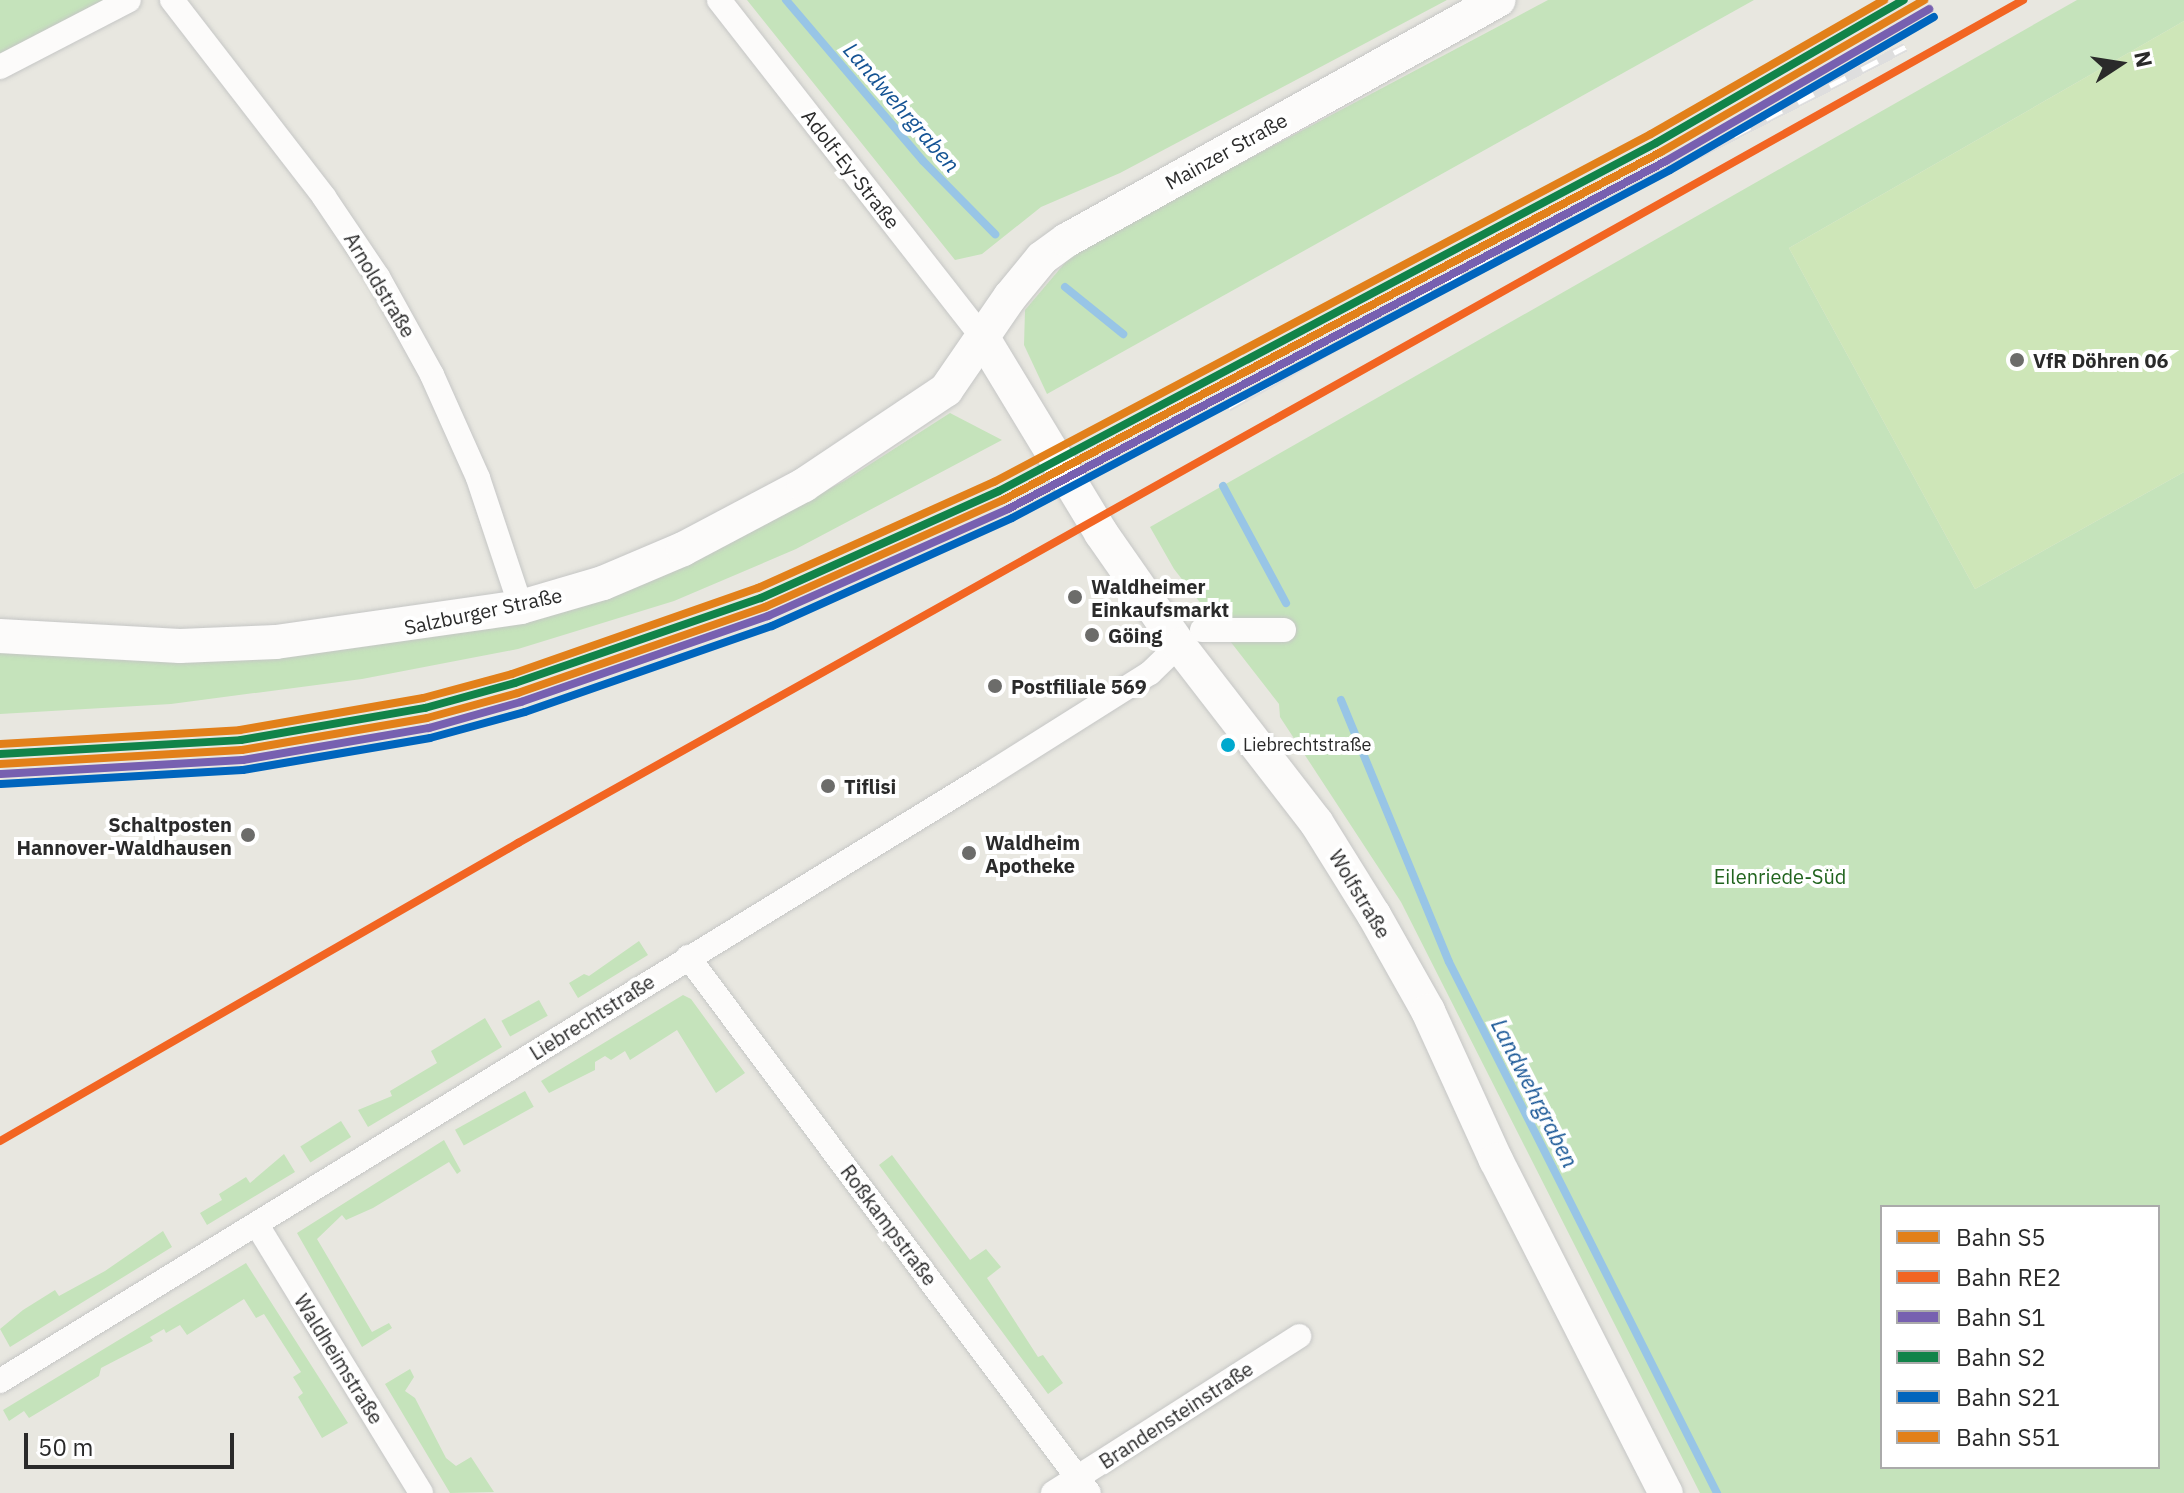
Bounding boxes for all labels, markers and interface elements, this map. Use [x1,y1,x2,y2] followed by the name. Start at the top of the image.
[2080,24,2160,104] north arrow
[838,37,966,177] water label: Landwehrgraben
[2128,48,2160,70] text: N
[797,105,905,233] street label: Adolf-Ey-Straße
[1161,108,1291,194] street label: Mainzer Straße
[339,228,421,342] street label: Arnoldstraße
[2033,348,2168,372] place label: VfR Döhren 06
[2008,351,2026,369] marker: VfR Döhren 06
[1091,574,1229,621] place label: Waldheimer Einkaufsmarkt
[402,583,564,639] street label: Salzburger Straße
[1066,588,1084,606] marker: Waldheimer Einkaufsmarkt
[1108,623,1162,647] place label: Göing
[1083,626,1101,644] marker: Göing
[1011,674,1147,698] place label: Postfiliale 569
[986,677,1004,695] marker: Postfiliale 569
[1243,734,1371,756] place label: Liebrechtstraße
[1220,737,1236,753] marker: Liebrechtstraße
[844,774,896,798] place label: Tiflisi
[819,777,837,795] marker: Tiflisi
[16,812,232,859] place label: Schaltposten Hannover-Waldhausen
[239,826,257,844] marker: Schaltposten Hannover-Waldhausen
[985,830,1080,877] place label: Waldheim Apotheke
[960,844,978,862] marker: Waldheim Apotheke
[1324,845,1396,943] street label: Wolfstraße
[1714,864,1846,888] park label: Eilenriede-Süd
[525,969,659,1065] street label: Liebrechtstraße
[1486,1014,1584,1172] water label: Landwehrgraben
[836,1160,942,1290] street label: Roßkampstraße
[1880,1205,2160,1469] legend
[1956,1221,2046,1253] text: Bahn S5
[1956,1261,2061,1293] text: Bahn RE2
[289,1290,389,1428] street label: Waldheimstraße
[1956,1301,2046,1333] text: Bahn S1
[1956,1341,2046,1373] text: Bahn S2
[1095,1356,1257,1474] street label: Brandensteinstraße
[1956,1381,2060,1413] text: Bahn S21
[28,1417,238,1467] scale bar
[1956,1421,2060,1453] text: Bahn S51
[38,1431,93,1463] text: 50 m

